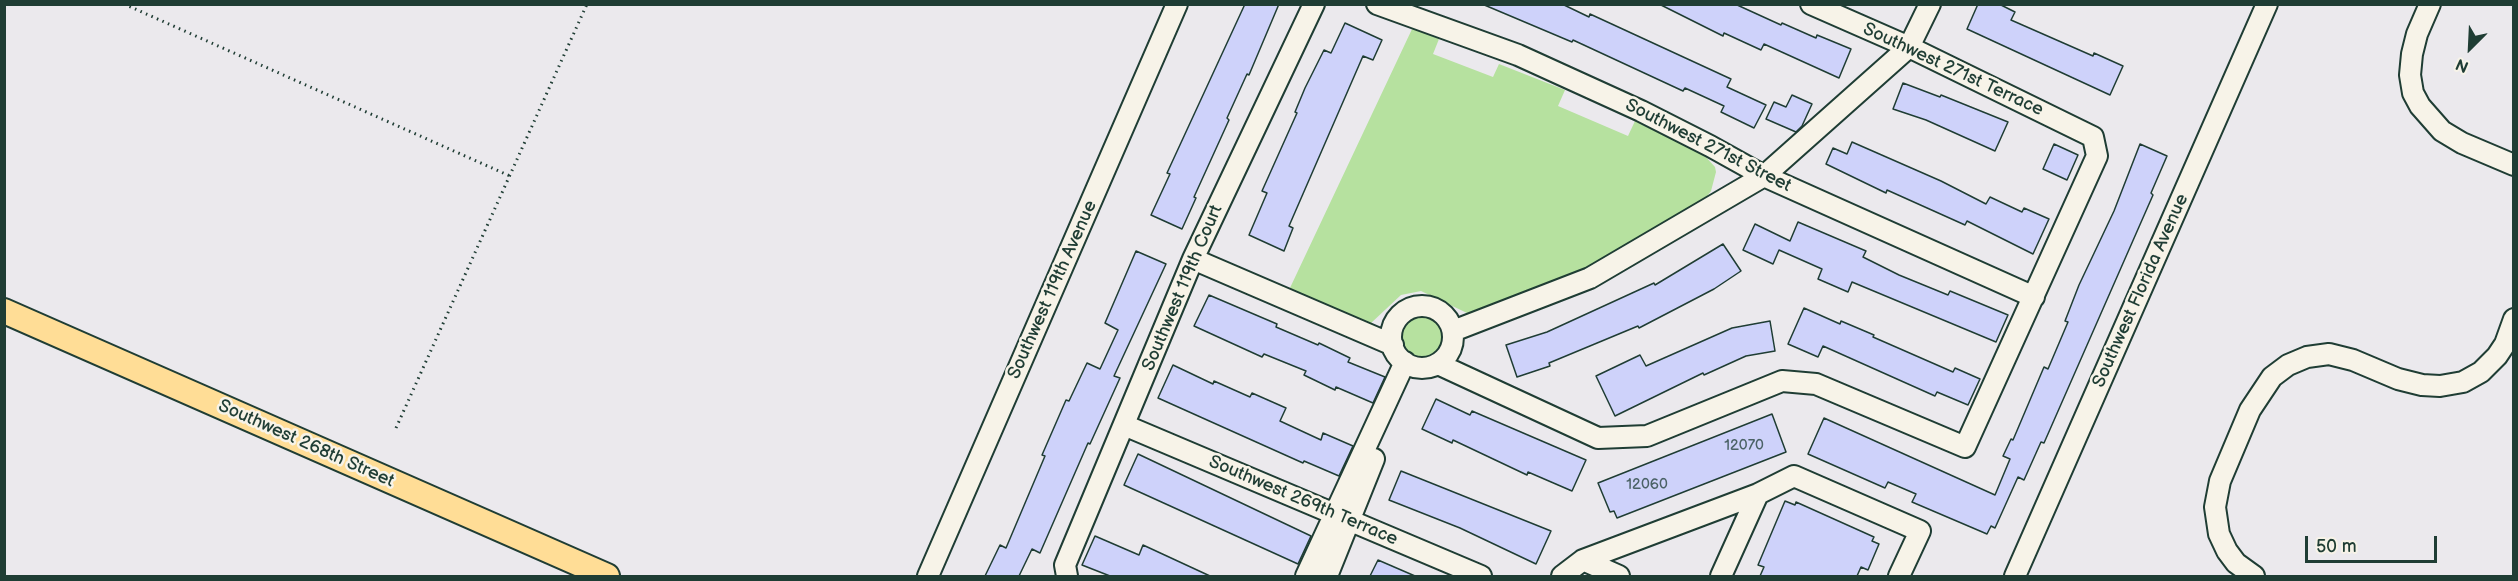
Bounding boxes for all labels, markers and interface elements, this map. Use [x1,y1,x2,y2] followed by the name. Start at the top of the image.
[2440,18,2500,78] north arrow
[1859,19,2047,121] street label: Southwest 271st Terrace
[2453,54,2472,76] text: N
[1621,95,1795,197] street label: Southwest 271st Street
[2089,191,2193,391] street label: Southwest Florida Avenue
[1004,197,1102,383] street label: Southwest 119th Avenue
[1138,202,1228,374] street label: Southwest 119th Court
[215,395,397,493] street label: Southwest 268th Street
[1724,437,1764,455] house number: 12070
[1205,451,1401,551] street label: Southwest 269th Terrace
[1626,476,1668,494] house number: 12060
[2308,524,2440,562] scale bar
[2316,536,2357,557] text: 50 m

